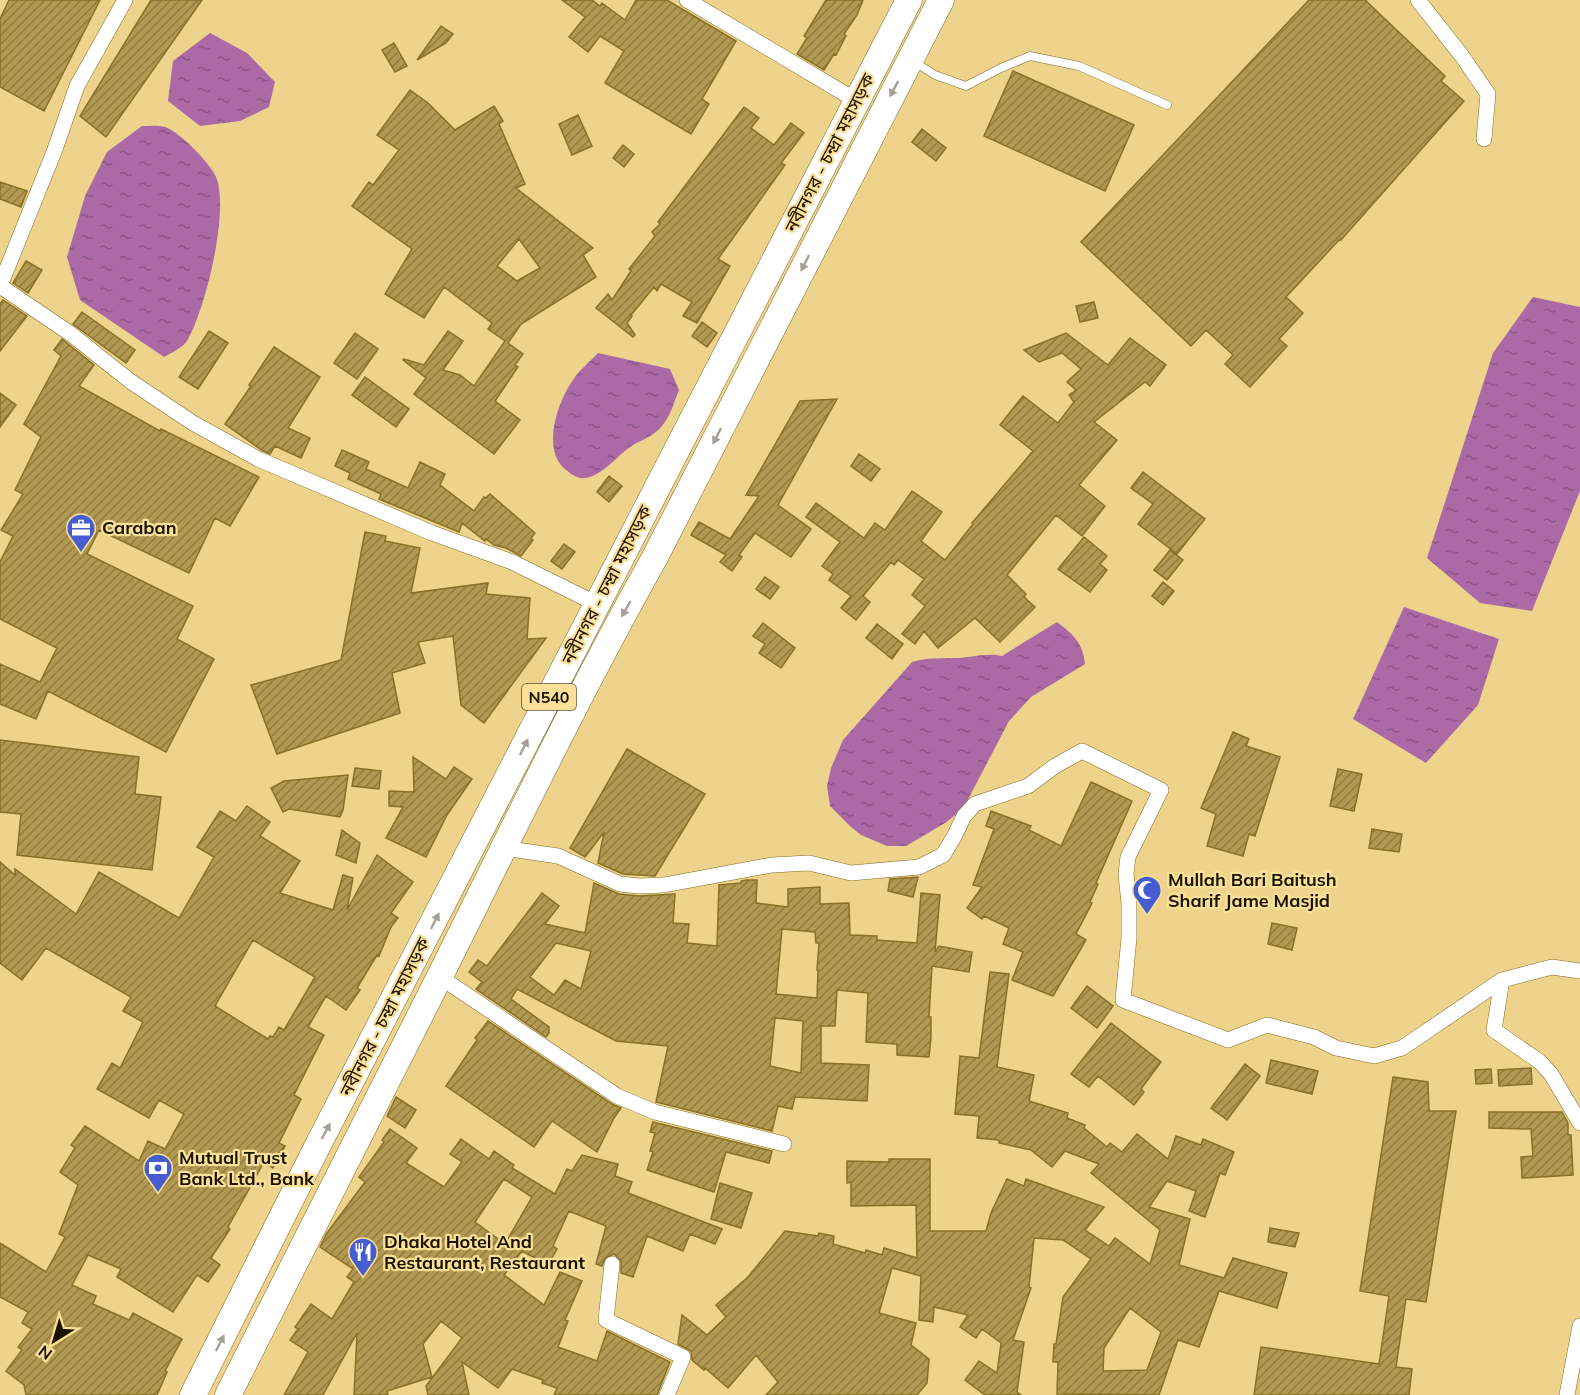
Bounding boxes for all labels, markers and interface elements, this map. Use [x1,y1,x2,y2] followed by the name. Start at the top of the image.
[779,69,880,237] street label: নবীনগর - চন্দ্রা মহাসড়ক
[889,81,899,98] one-way arrow
[800,254,810,271] one-way arrow
[712,428,721,445] one-way arrow
[556,501,657,669] street label: নবীনগর - চন্দ্রা মহাসড়ক
[65,512,97,554] office icon: Caraban
[102,516,176,539] place label: Caraban
[621,601,631,618] one-way arrow
[522,684,576,710] road number: N540
[518,738,528,756] one-way arrow
[1168,868,1337,912] place label: Mullah Bari Baitush Sharif Jame Masjid
[1131,874,1163,916] mosque icon: Mullah Bari Baitush Sharif Jame Masjid
[430,912,440,929] one-way arrow
[334,933,435,1101] street label: নবীনগর - চন্দ্রা মহাসড়ক
[321,1122,331,1139] one-way arrow
[179,1146,315,1190] place label: Mutual Trust Bank Ltd., Bank
[142,1152,174,1194] bank icon: Mutual Trust Bank Ltd., Bank
[384,1230,585,1274] place label: Dhaka Hotel And Restaurant, Restaurant
[347,1236,379,1278] restaurant icon: Dhaka Hotel And Restaurant, Restaurant
[24,1311,84,1371] north arrow
[215,1334,224,1351] one-way arrow
[34,1341,56,1365] text: N

